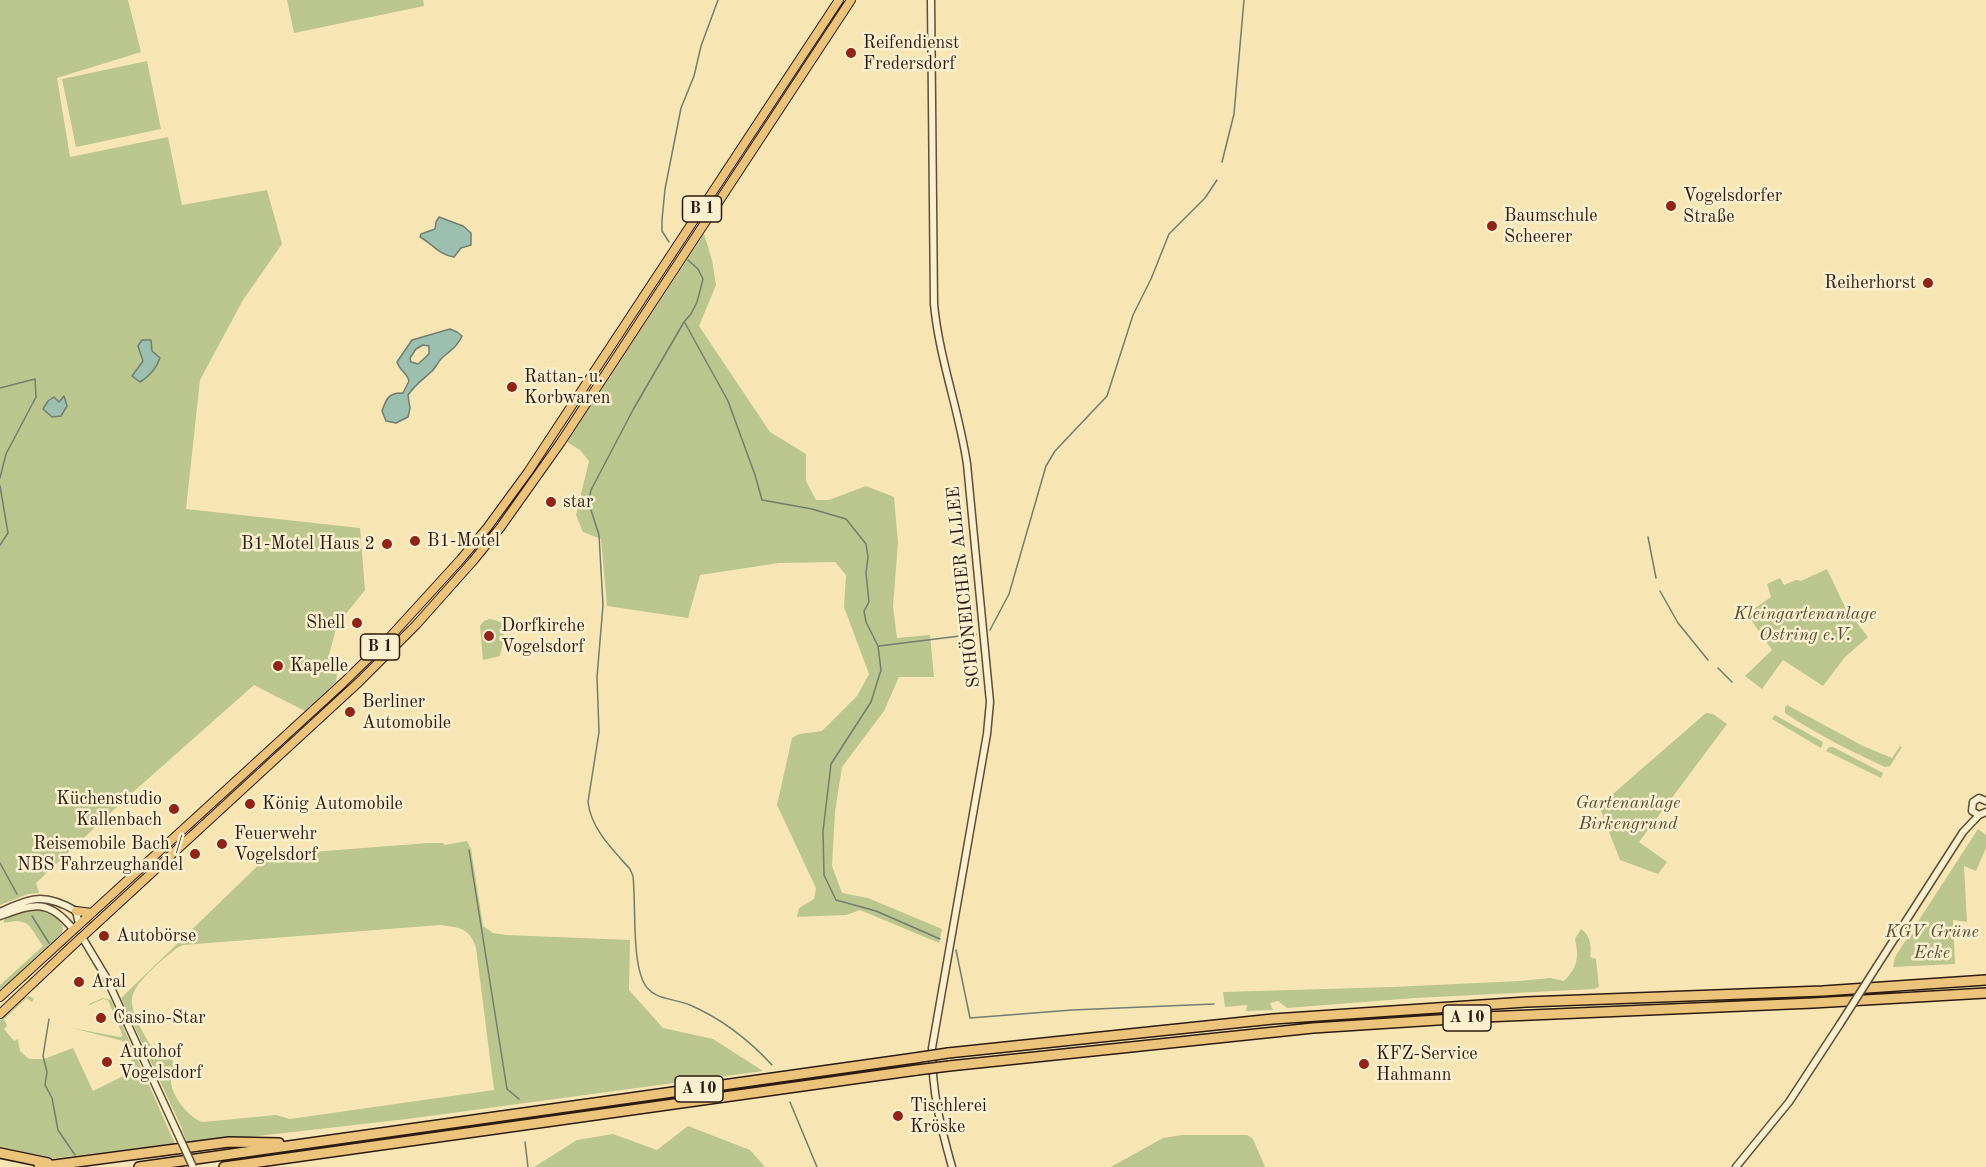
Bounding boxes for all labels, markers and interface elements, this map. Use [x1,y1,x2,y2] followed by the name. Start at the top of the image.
[863,32,959,74] place label: Reifendienst Fredersdorf
[844,46,858,60] marker: Reifendienst Fredersdorf
[1683,185,1782,228] place label: Vogelsdorfer Straße
[682,196,722,222] road number: B 1
[1664,199,1678,213] marker: Vogelsdorfer Straße
[1504,205,1597,248] place label: Baumschule Scheerer
[1485,219,1499,233] marker: Baumschule Scheerer
[1824,272,1916,294] place label: Reiherhorst
[1921,276,1935,290] marker: Reiherhorst
[524,366,611,409] place label: Rattan- u. Korbwaren
[505,380,519,394] marker: Rattan- u. Korbwaren
[943,485,985,689] street label: SCHÖNEICHER ALLEE
[563,491,593,513] place label: star
[544,495,558,509] marker: star
[427,530,500,552] place label: B1-Motel
[241,533,375,555] place label: B1-Motel Haus 2
[408,534,422,548] marker: B1-Motel
[380,537,394,551] marker: B1-Motel Haus 2
[1734,603,1876,646] park label: Kleingartenanlage Ostring e.V.
[306,612,345,634] place label: Shell
[501,615,585,658] place label: Dorfkirche Vogelsdorf
[350,616,364,630] marker: Shell
[482,629,496,643] marker: Dorfkirche Vogelsdorf
[360,634,400,660] road number: B 1
[290,655,348,677] place label: Kapelle
[271,659,285,673] marker: Kapelle
[362,691,451,734] place label: Berliner Automobile
[343,705,357,719] marker: Berliner Automobile
[56,788,162,830] place label: Küchenstudio Kallenbach
[1576,792,1680,834] park label: Gartenanlage Birkengrund
[262,793,403,815] place label: König Automobile
[243,797,257,811] marker: König Automobile
[167,802,181,816] marker: Küchenstudio Kallenbach
[234,823,317,866] place label: Feuerwehr Vogelsdorf
[17,833,183,876] place label: Reisemobile Bach / NBS Fahrzeughandel
[215,837,229,851] marker: Feuerwehr Vogelsdorf
[188,847,202,861] marker: Reisemobile Bach / NBS Fahrzeughandel
[1885,921,1979,964] park label: KGV Grüne Ecke
[116,925,196,947] place label: Autobörse
[97,929,111,943] marker: Autobörse
[91,971,126,993] place label: Aral
[72,975,86,989] marker: Aral
[1443,1005,1491,1031] road number: A 10
[113,1007,206,1029] place label: Casino-Star
[94,1011,108,1025] marker: Casino-Star
[119,1041,202,1084] place label: Autohof Vogelsdorf
[1376,1043,1478,1086] place label: KFZ-Service Hahmann
[100,1055,114,1069] marker: Autohof Vogelsdorf
[1357,1057,1371,1071] marker: KFZ-Service Hahmann
[675,1076,723,1102] road number: A 10
[910,1095,987,1138] place label: Tischlerei Kröske
[891,1109,905,1123] marker: Tischlerei Kröske

